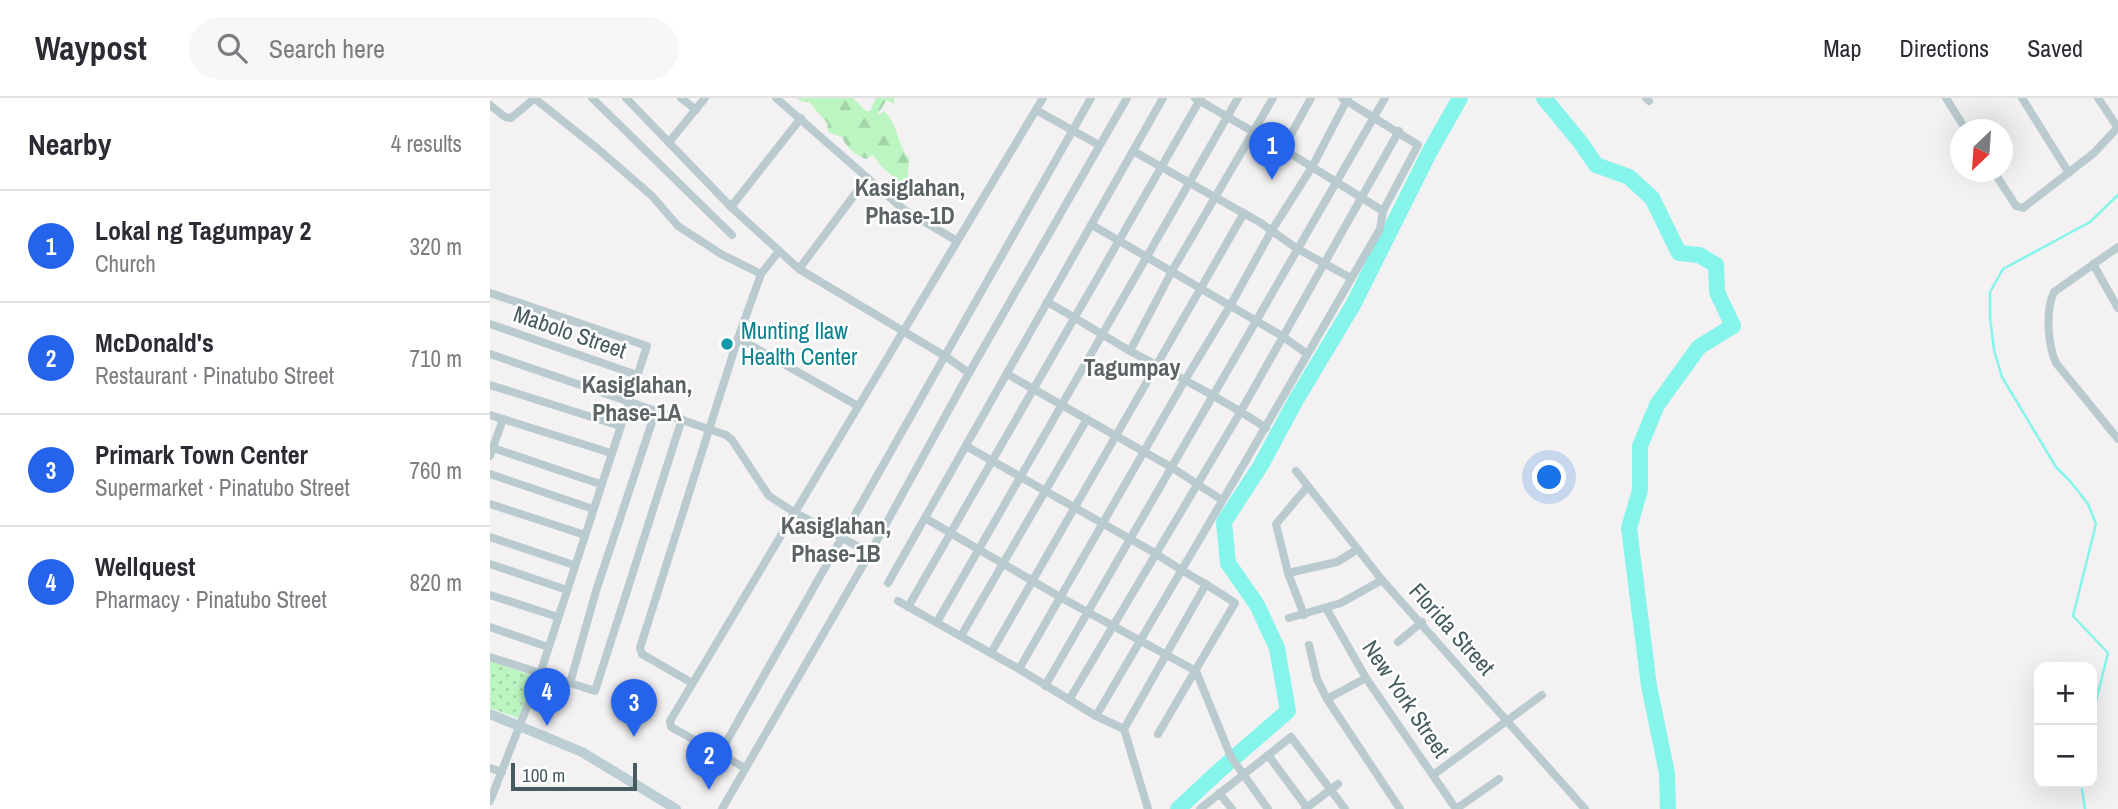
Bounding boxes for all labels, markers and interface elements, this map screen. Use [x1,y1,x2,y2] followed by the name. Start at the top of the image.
[189,17,679,80] search box
[35,26,147,70] text: Waypost
[213,29,251,67] icon: search
[269,31,385,66] text: Search here
[1823,32,1861,64] text: Map
[1899,32,1989,64] text: Directions
[2027,32,2083,64] text: Saved
[1950,119,2013,182] north arrow
[1249,122,1295,180] pin: 1
[28,124,111,164] text: Nearby
[391,128,462,159] text: 4 results
[855,171,965,231] district label: Kasiglahan, Phase-1D
[95,213,311,248] text: Lokal ng Tagumpay 2
[46,231,56,262] text: 1
[410,231,462,262] text: 320 m
[95,248,156,279] text: Church
[510,298,631,365] street label: Mabolo Street
[741,315,858,372] place label: Munting Ilaw Health Center
[95,325,214,360] text: McDonald's
[719,336,735,352] marker: Munting Ilaw Health Center
[46,343,56,374] text: 2
[410,343,462,374] text: 710 m
[1084,351,1181,383] district label: Tagumpay
[95,360,334,391] text: Restaurant · Pinatubo Street
[582,368,692,428] district label: Kasiglahan, Phase-1A
[95,437,308,472] text: Primark Town Center
[46,455,56,486] text: 3
[410,455,462,486] text: 760 m
[1532,460,1566,494] your location
[95,472,350,503] text: Supermarket · Pinatubo Street
[781,509,891,569] district label: Kasiglahan, Phase-1B
[95,549,195,584] text: Wellquest
[46,567,56,598] text: 4
[410,567,462,598] text: 820 m
[1403,576,1502,681] street label: Florida Street
[95,584,327,615] text: Pharmacy · Pinatubo Street
[1356,634,1457,764] street label: New York Street
[2034,662,2097,788] map controls
[2034,662,2097,725] button: +
[524,668,570,726] pin: 4
[611,679,657,737] pin: 3
[2034,725,2097,788] button: −
[686,732,732,790] pin: 2
[511,760,637,792] scale bar
[522,762,565,788] text: 100 m

